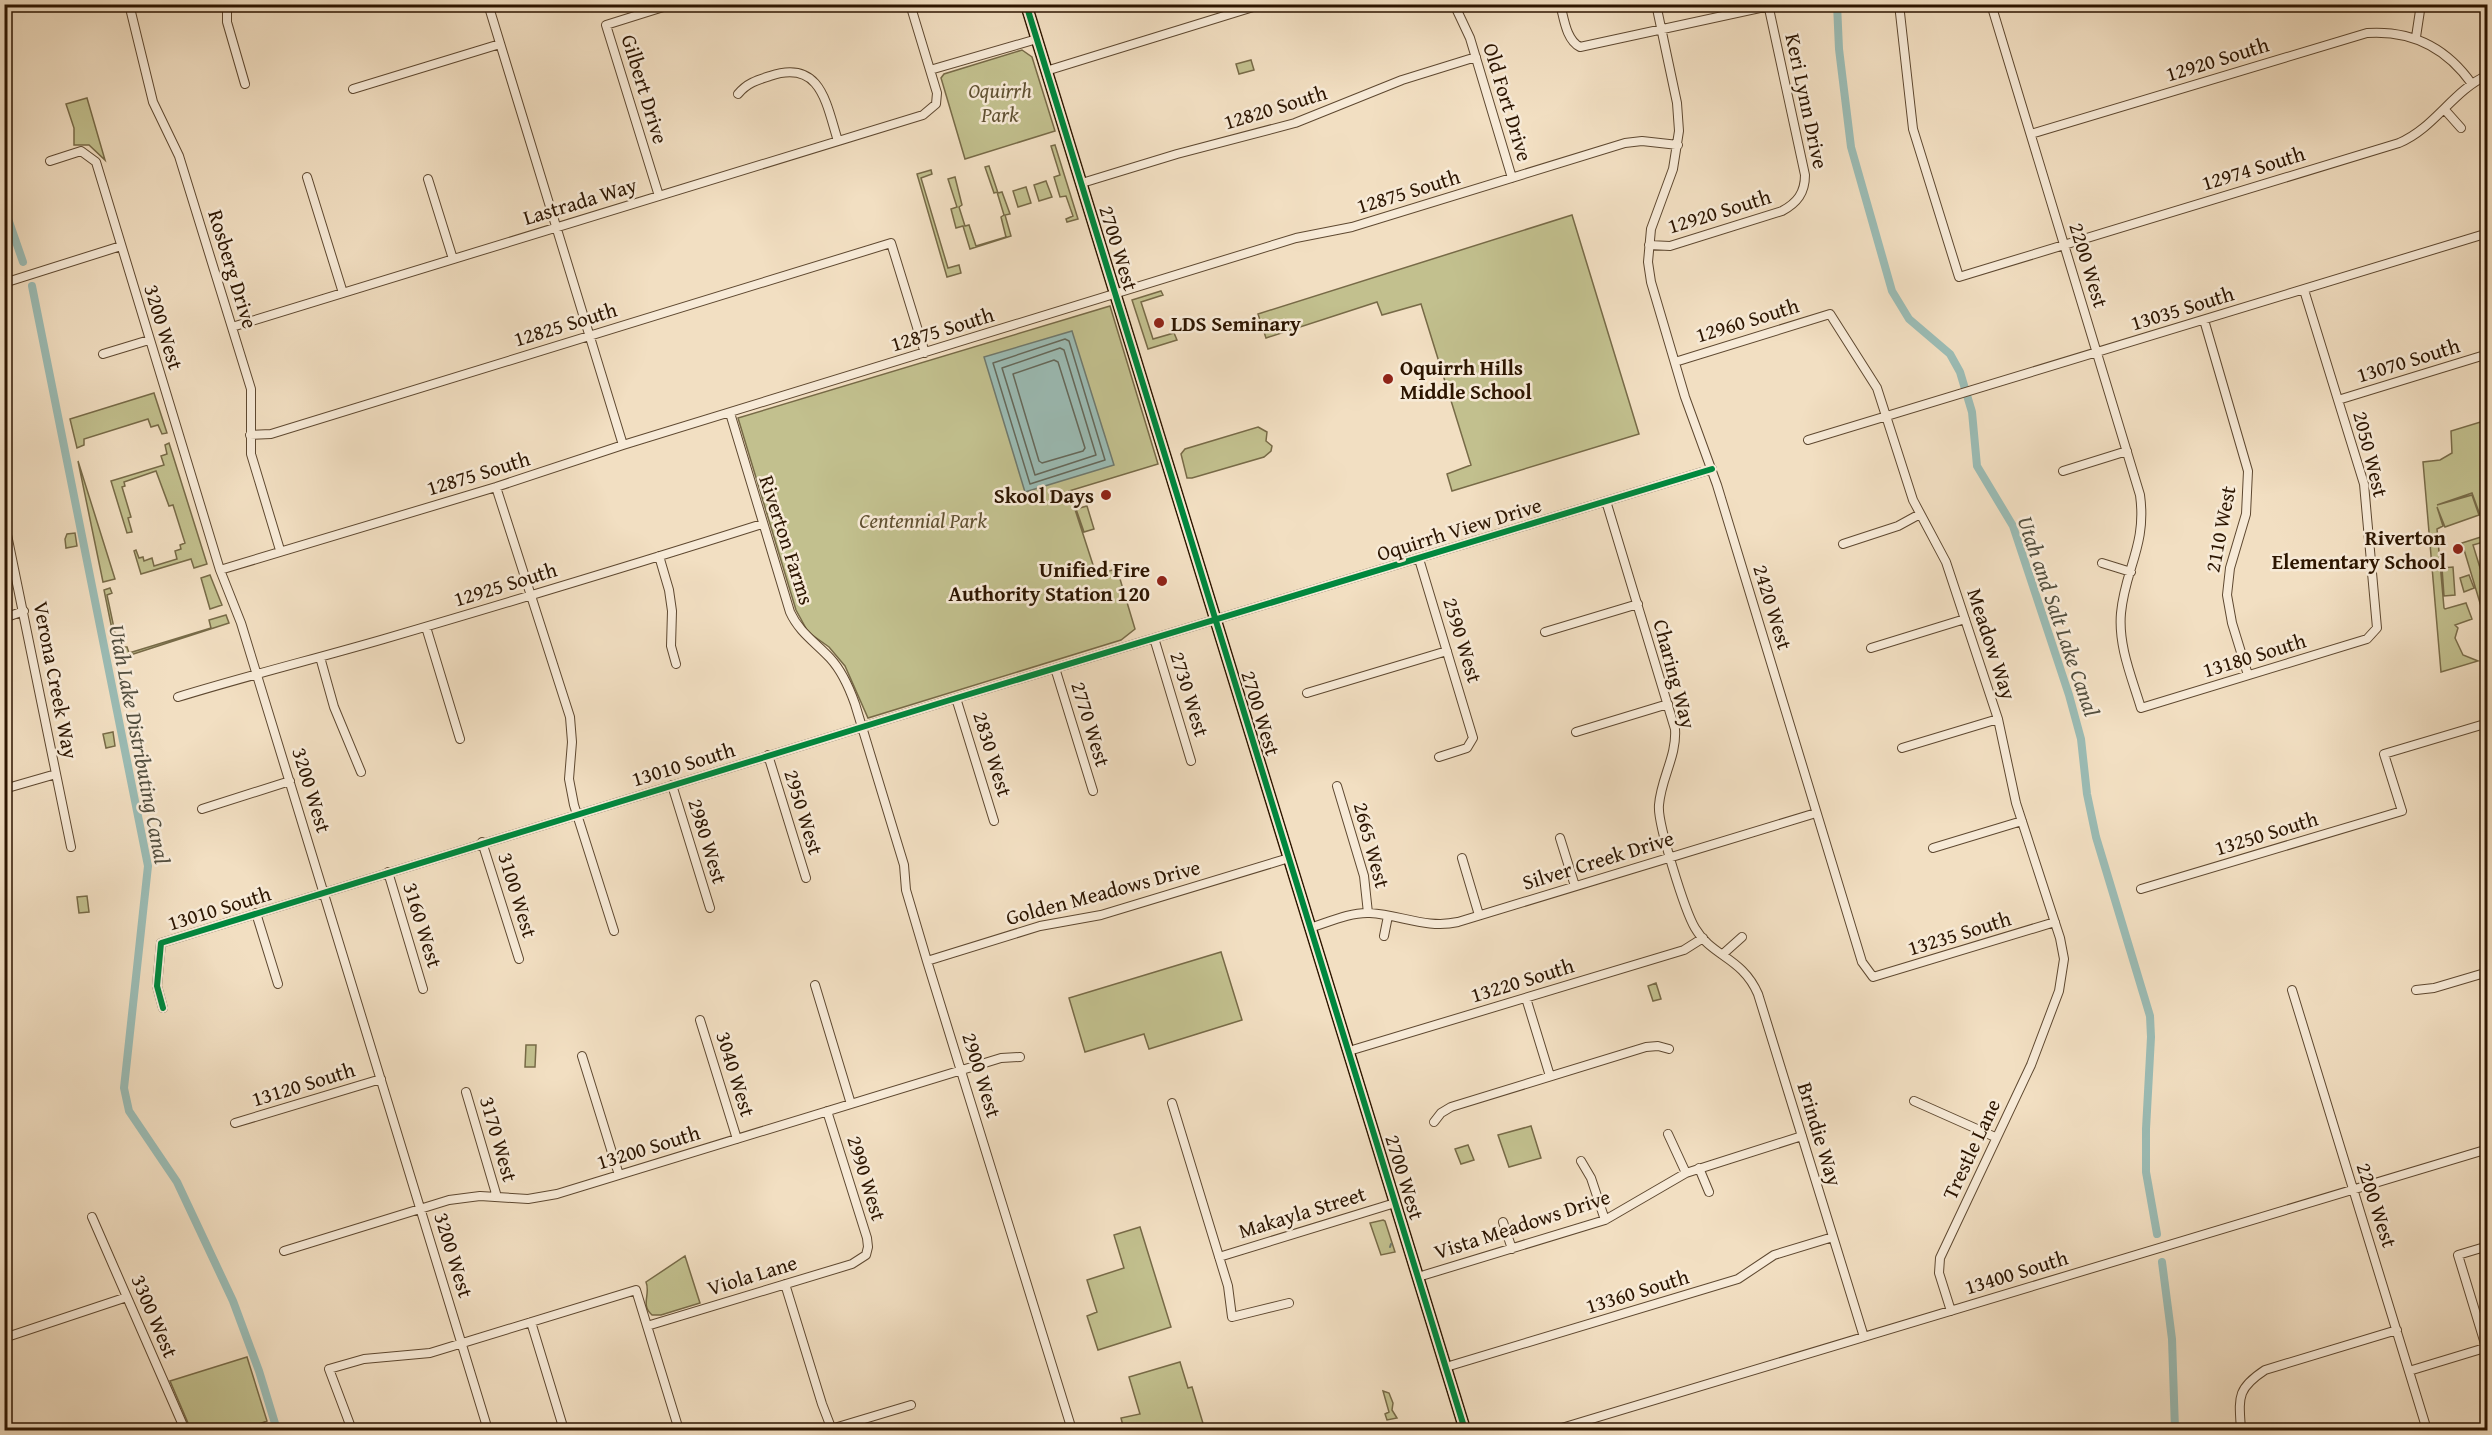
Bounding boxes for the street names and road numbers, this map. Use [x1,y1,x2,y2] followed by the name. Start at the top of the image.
[2161,29,2273,89] street label: 12920 South
[614,31,676,148] street label: Gilbert Drive
[1778,31,1836,172] street label: Keri Lynn Drive
[1475,39,1541,165] street label: Old Fort Drive
[1219,77,1331,137] street label: 12820 South
[2197,138,2309,198] street label: 12974 South
[1352,161,1464,221] street label: 12875 South
[519,169,641,233] street label: Lastrada Way
[1663,181,1775,241] street label: 12920 South
[1091,202,1147,295] street label: 2700 West
[200,206,266,332] street label: Rosberg Drive
[2061,219,2117,312] street label: 2200 West
[2126,278,2238,338] street label: 13035 South
[136,281,192,374] street label: 3200 West
[1691,290,1803,350] street label: 12960 South
[509,294,621,354] street label: 12825 South
[886,299,998,359] street label: 12875 South
[2352,330,2464,390] street label: 13070 South
[2345,408,2397,501] street label: 2050 West
[422,443,534,503] street label: 12875 South
[751,471,823,609] street label: Riverton Farms
[2196,482,2244,575] street label: 2110 West
[1373,489,1545,569] street label: Oquirrh View Drive
[449,554,561,614] street label: 12925 South
[1745,561,1801,654] street label: 2420 West
[1959,584,2025,704] street label: Meadow Way
[1435,594,1491,687] street label: 2590 West
[26,599,87,762] street label: Verona Creek Way
[1646,616,1705,733] street label: Charing Way
[2198,625,2310,685] street label: 13180 South
[1162,648,1218,741] street label: 2730 West
[1233,667,1289,760] street label: 2700 West
[1063,678,1119,771] street label: 2770 West
[965,708,1021,801] street label: 2830 West
[627,734,739,794] street label: 13010 South
[284,744,340,837] street label: 3200 West
[776,766,832,859] street label: 2950 West
[680,795,736,888] street label: 2980 West
[1346,799,1398,892] street label: 2665 West
[2210,803,2322,863] street label: 13250 South
[1518,822,1678,898] street label: Silver Creek Drive
[490,849,546,942] street label: 3100 West
[1002,851,1204,933] street label: Golden Meadows Drive
[163,878,275,938] street label: 13010 South
[395,879,451,972] street label: 3160 West
[1903,903,2015,963] street label: 13235 South
[1466,950,1578,1010] street label: 13220 South
[708,1028,764,1121] street label: 3040 West
[954,1029,1010,1122] street label: 2900 West
[247,1054,359,1114] street label: 13120 South
[1789,1078,1851,1190] street label: Brindie Way
[472,1093,526,1186] street label: 3170 West
[1934,1093,2008,1204] street label: Trestle Lane
[592,1117,704,1177] street label: 13200 South
[1377,1131,1433,1224] street label: 2700 West
[839,1132,895,1225] street label: 2990 West
[2349,1159,2405,1252] street label: 2200 West
[1234,1178,1370,1246] street label: Makayla Street
[1430,1181,1614,1267] street label: Vista Meadows Drive
[426,1209,482,1302] street label: 3200 West
[1960,1242,2072,1302] street label: 13400 South
[703,1247,801,1303] street label: Viola Lane
[1581,1261,1693,1321] street label: 13360 South
[124,1270,187,1363] street label: 3300 West

